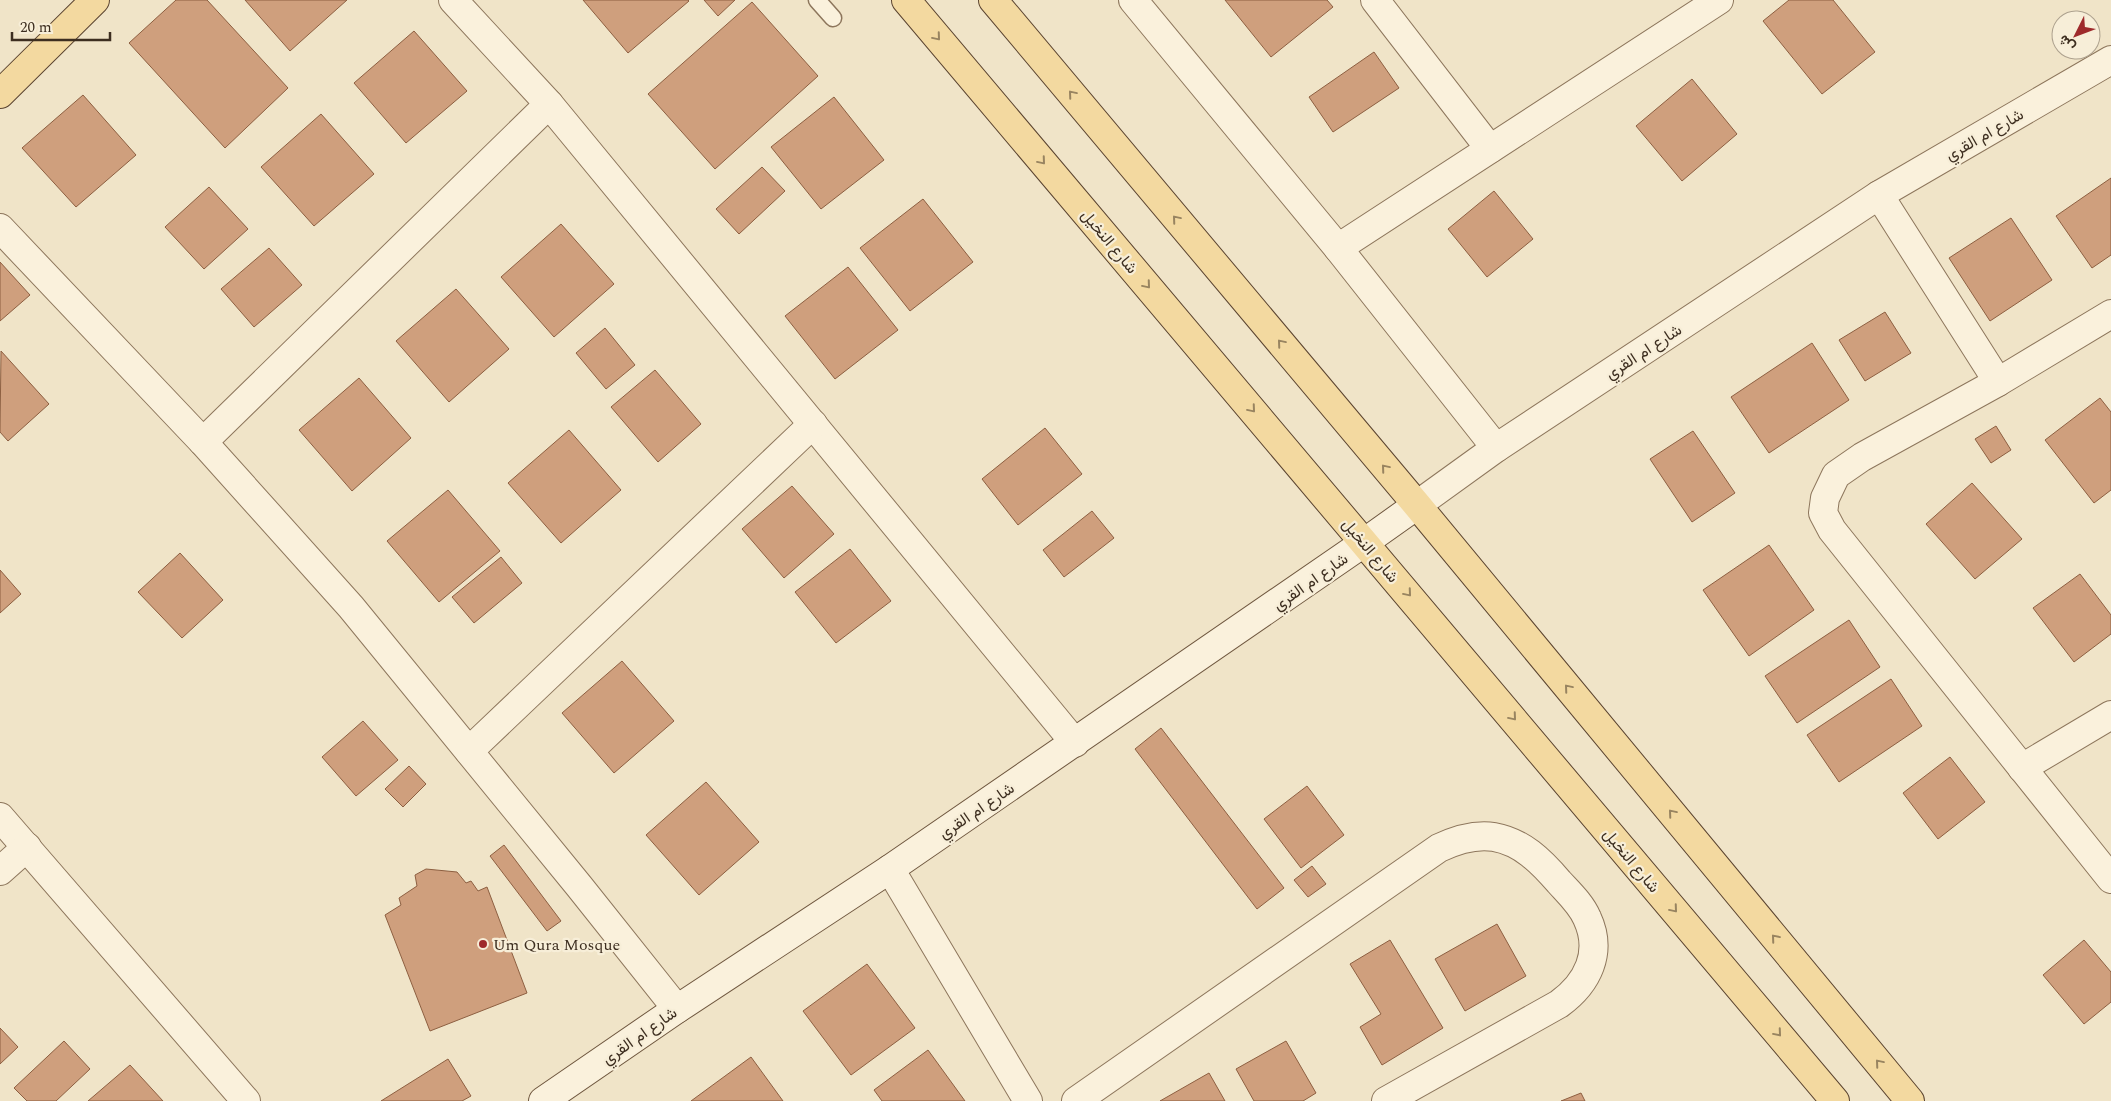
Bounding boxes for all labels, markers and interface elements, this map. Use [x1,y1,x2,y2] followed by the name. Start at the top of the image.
[12,10,110,42] scale bar
[2051,10,2101,60] north arrow
[20,16,52,39] text: 20 m
[2053,30,2080,57] text: ش
[931,32,940,41] one-way arrow
[1069,91,1078,100] one-way arrow
[1941,103,2029,168] street label: شارع ام القري
[1037,155,1045,164] one-way arrow
[1075,204,1143,279] street label: شارع النخيل
[1173,215,1182,224] one-way arrow
[1142,279,1150,288] one-way arrow
[1600,318,1687,386] street label: شارع ام القري
[1278,340,1286,349] one-way arrow
[1247,403,1255,412] one-way arrow
[1382,464,1391,473] one-way arrow
[1336,513,1404,588] street label: شارع النخيل
[1268,547,1354,617] street label: شارع ام القري
[1402,587,1411,596] one-way arrow
[1565,685,1574,694] one-way arrow
[1507,712,1516,721] one-way arrow
[934,777,1020,846] street label: شارع ام القري
[1669,810,1677,819] one-way arrow
[1597,823,1665,898] street label: شارع النخيل
[1668,903,1677,912] one-way arrow
[493,933,620,957] place label: Um Qura Mosque
[1772,935,1781,944] one-way arrow
[477,938,489,950] marker: Um Qura Mosque
[597,1001,683,1071] street label: شارع ام القري
[1772,1027,1781,1036] one-way arrow
[1875,1060,1884,1069] one-way arrow

